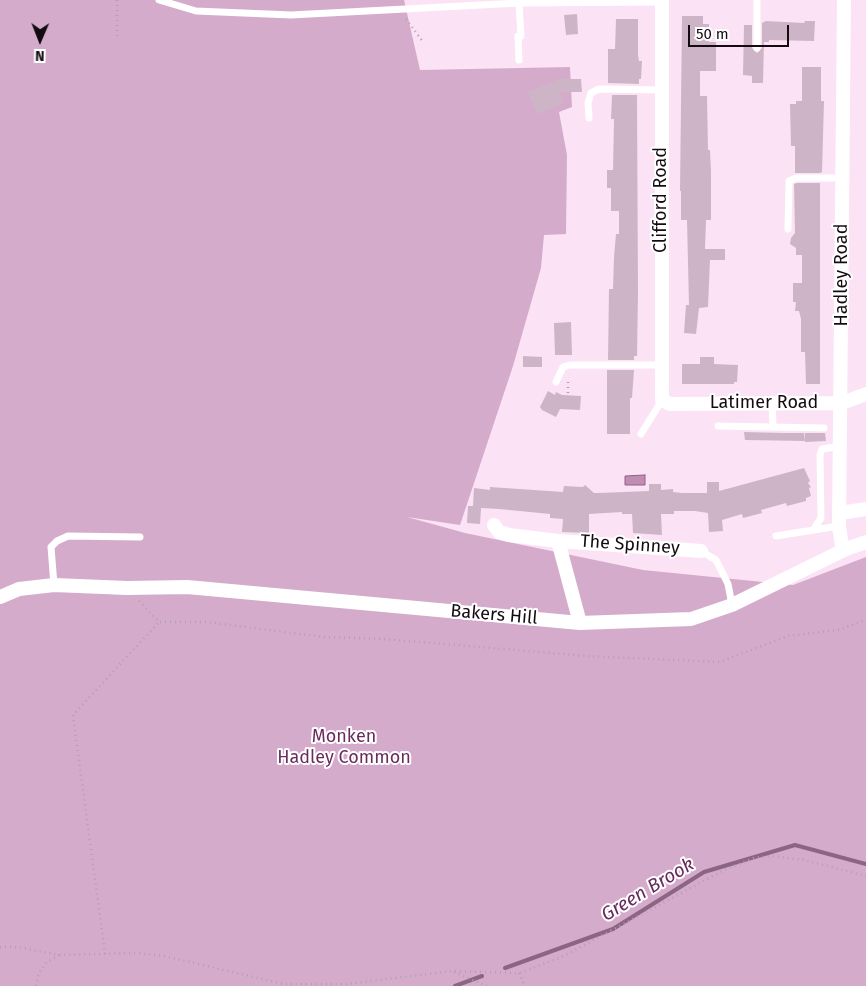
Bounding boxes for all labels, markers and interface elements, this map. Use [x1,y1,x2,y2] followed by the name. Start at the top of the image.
[15,15,65,65] north arrow
[691,15,792,47] scale bar
[696,25,729,43] text: 50 m
[35,47,45,64] text: N
[650,147,672,253] street label: Clifford Road
[831,224,853,326] street label: Hadley Road
[710,392,818,414] street label: Latimer Road
[580,531,680,559] street label: The Spinney
[450,600,538,630] street label: Bakers Hill
[277,726,411,769] park label: Monken Hadley Common
[597,853,699,927] water label: Green Brook

